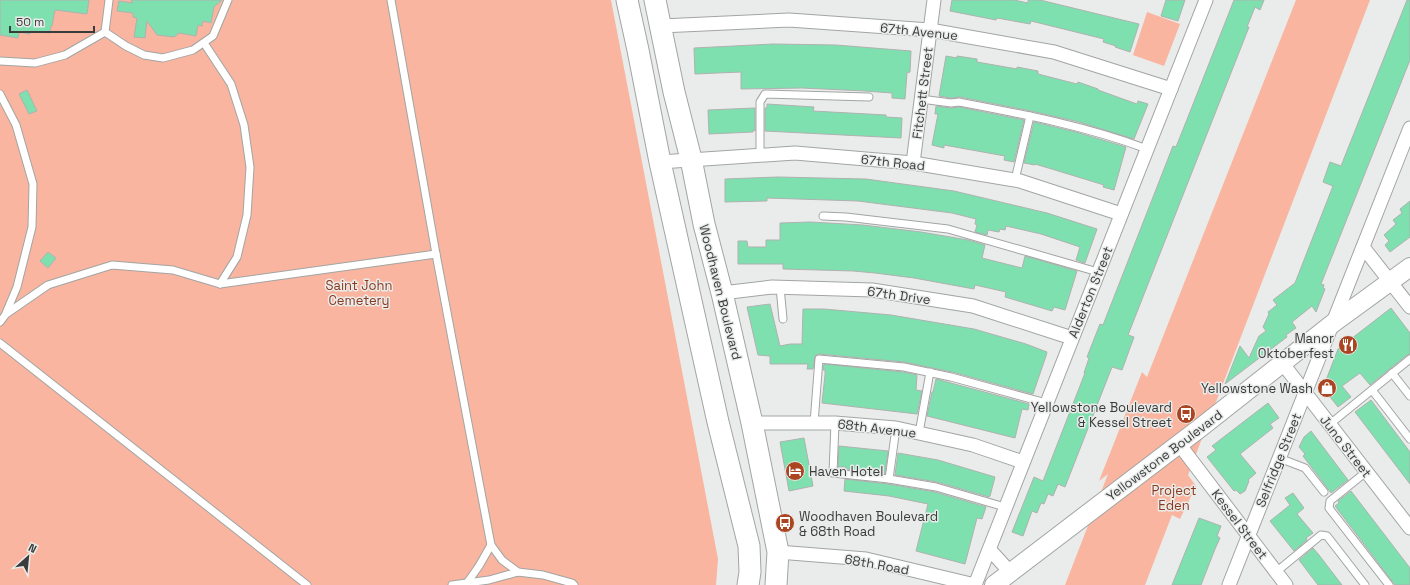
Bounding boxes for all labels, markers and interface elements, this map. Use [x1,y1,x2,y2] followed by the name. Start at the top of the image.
[10,8,94,34] scale bar
[16,14,44,30] text: 50 m
[879,19,959,44] street label: 67th Avenue
[908,46,937,140] street label: Fitchett Street
[860,151,926,174] street label: 67th Road
[695,223,746,362] street label: Woodhaven Boulevard
[1064,244,1117,340] street label: Alderton Street
[325,277,393,309] park label: Saint John Cemetery
[866,283,932,308] street label: 67th Drive
[1258,330,1334,362] place label: Manor Oktoberfest
[1337,334,1359,356] restaurant icon: Manor Oktoberfest
[1316,377,1338,399] shop icon: Yellowstone Wash
[1201,380,1313,397] place label: Yellowstone Wash
[1031,399,1172,431] place label: Yellowstone Boulevard & Kessel Street
[1175,403,1197,425] bus stop icon: Yellowstone Boulevard & Kessel Street
[1103,406,1226,505] street label: Yellowstone Boulevard
[1252,411,1305,510] street label: Selfridge Street
[1316,412,1375,481] street label: Juno Street
[837,415,917,442] street label: 68th Avenue
[784,460,806,482] hotel icon: Haven Hotel
[809,463,883,480] place label: Haven Hotel
[1152,482,1196,514] park label: Project Eden
[1208,486,1271,563] street label: Kessel Street
[799,508,938,540] place label: Woodhaven Boulevard & 68th Road
[774,512,796,534] bus stop icon: Woodhaven Boulevard & 68th Road
[8,537,48,577] north arrow
[26,540,39,556] text: N
[843,550,911,579] street label: 68th Road

